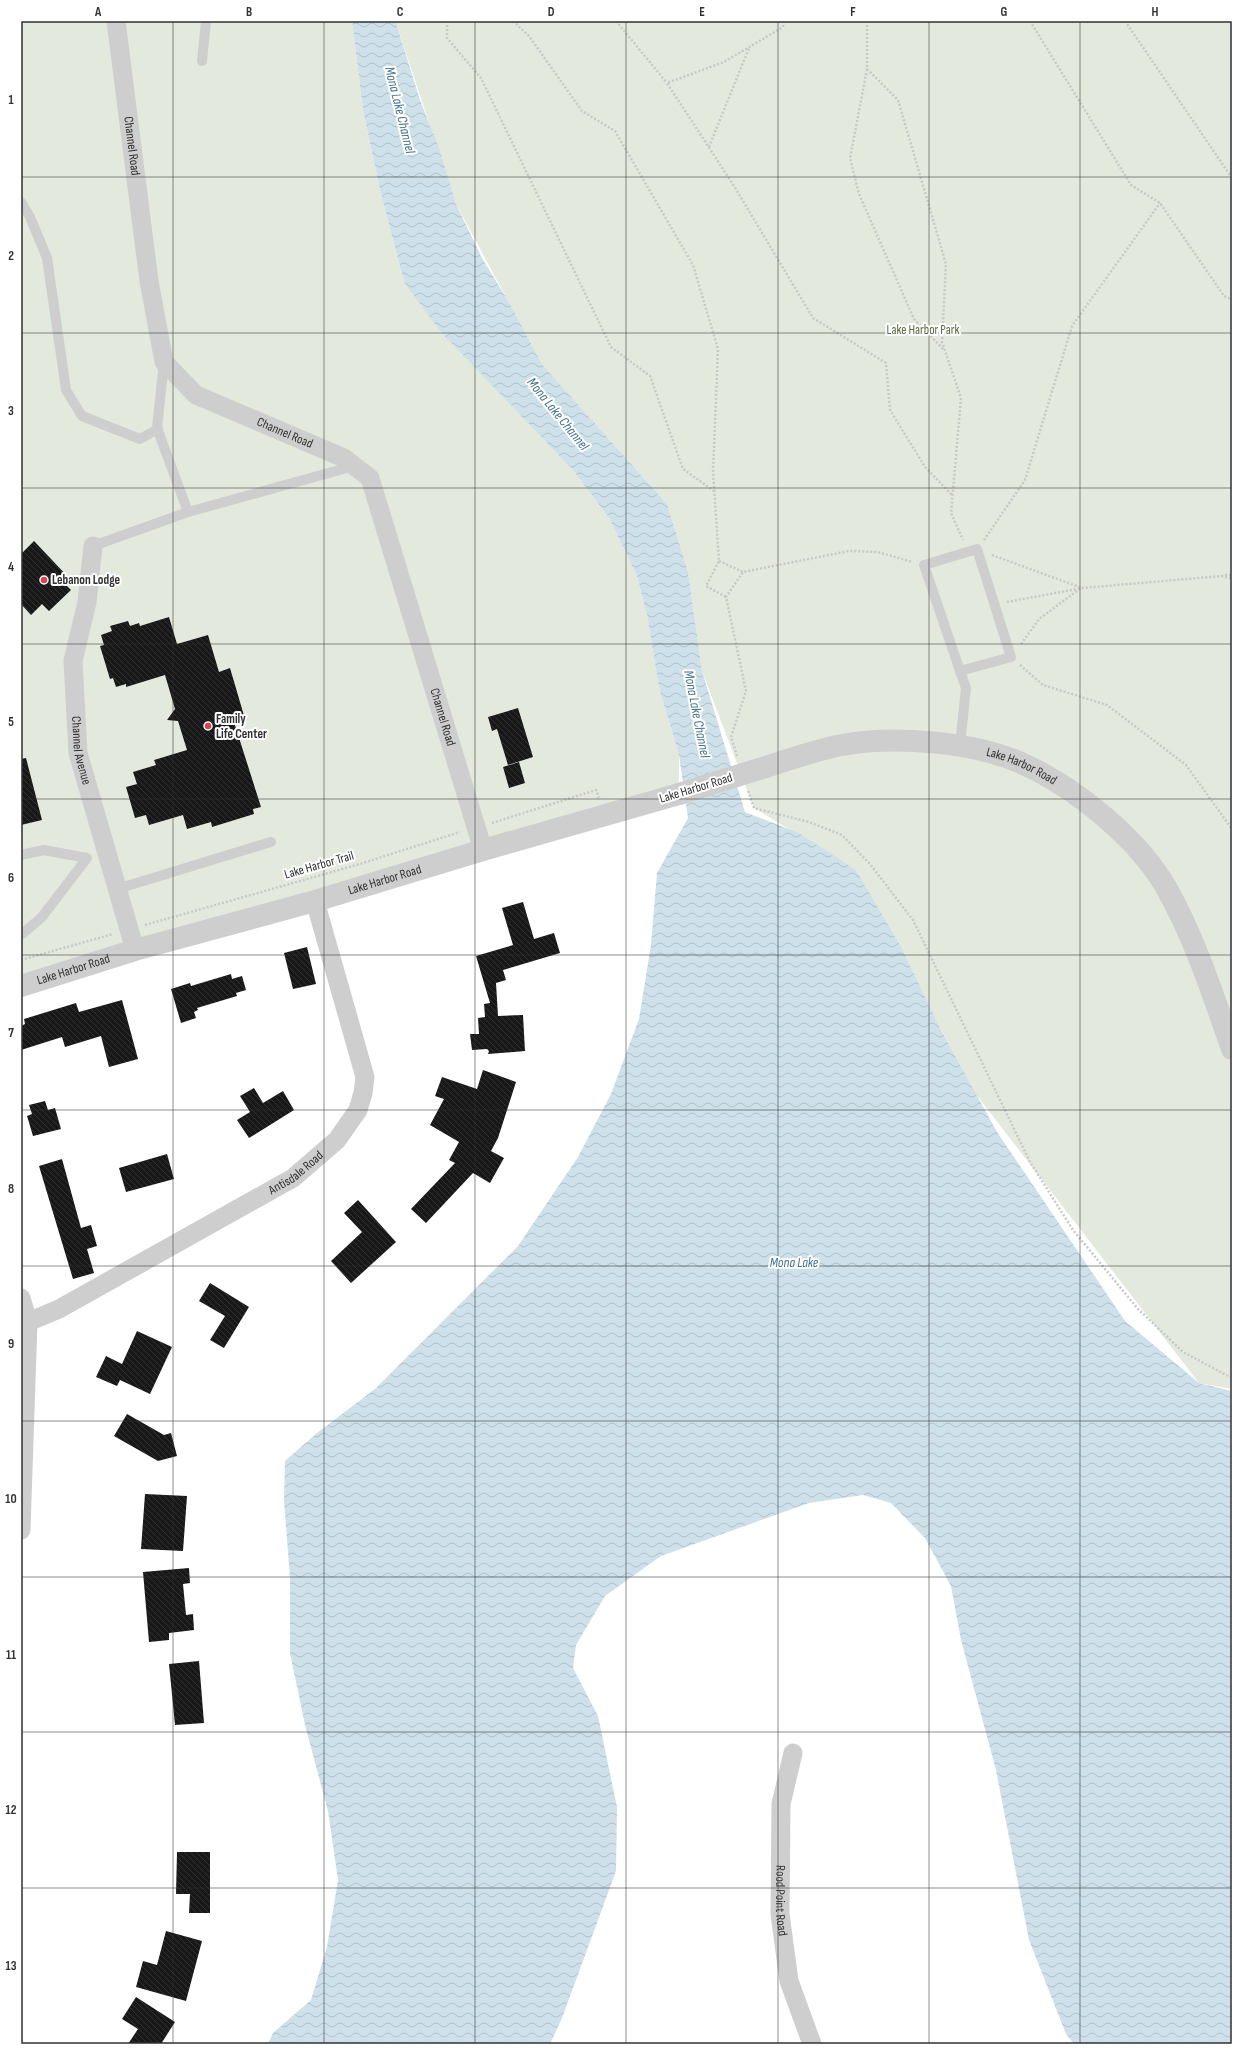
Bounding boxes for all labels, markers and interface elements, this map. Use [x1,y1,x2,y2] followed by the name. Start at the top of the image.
[94,4,102,20] text: A
[246,4,252,20] text: B
[397,4,404,20] text: C
[548,4,555,20] text: D
[699,4,705,20] text: E
[850,4,856,20] text: F
[1001,4,1008,20] text: G
[1152,4,1159,20] text: H
[381,65,419,156] water label: Mona Lake Channel
[8,92,14,108] text: 1
[120,115,144,177] street label: Channel Road
[8,248,14,264] text: 2
[887,322,959,338] park label: Lake Harbor Park
[523,374,593,454] water label: Mona Lake Channel
[8,403,14,419] text: 3
[254,414,315,452] street label: Channel Road
[8,559,14,575] text: 4
[52,572,121,588] place label: Lebanon Lodge
[39,575,49,585] marker: Lebanon Lodge
[680,669,714,760] water label: Mona Lake Channel
[426,686,459,748] street label: Channel Road
[216,711,267,742] place label: Family Life Center
[8,714,14,730] text: 5
[68,716,95,787] street label: Channel Avenue
[203,721,213,731] marker: Family Life Center
[985,744,1060,788] street label: Lake Harbor Road
[658,769,734,807] street label: Lake Harbor Road
[282,847,356,883] street label: Lake Harbor Trail
[346,861,423,898] street label: Lake Harbor Road
[8,870,14,886] text: 6
[35,950,112,988] street label: Lake Harbor Road
[8,1025,14,1041] text: 7
[265,1147,327,1199] street label: Antisdale Road
[8,1181,14,1197] text: 8
[770,1254,819,1271] water label: Mona Lake
[8,1336,14,1352] text: 9
[5,1491,17,1507] text: 10
[6,1647,16,1663] text: 11
[6,1802,17,1818] text: 12
[772,1865,791,1937] street label: Rood Point Road
[6,1958,17,1974] text: 13

